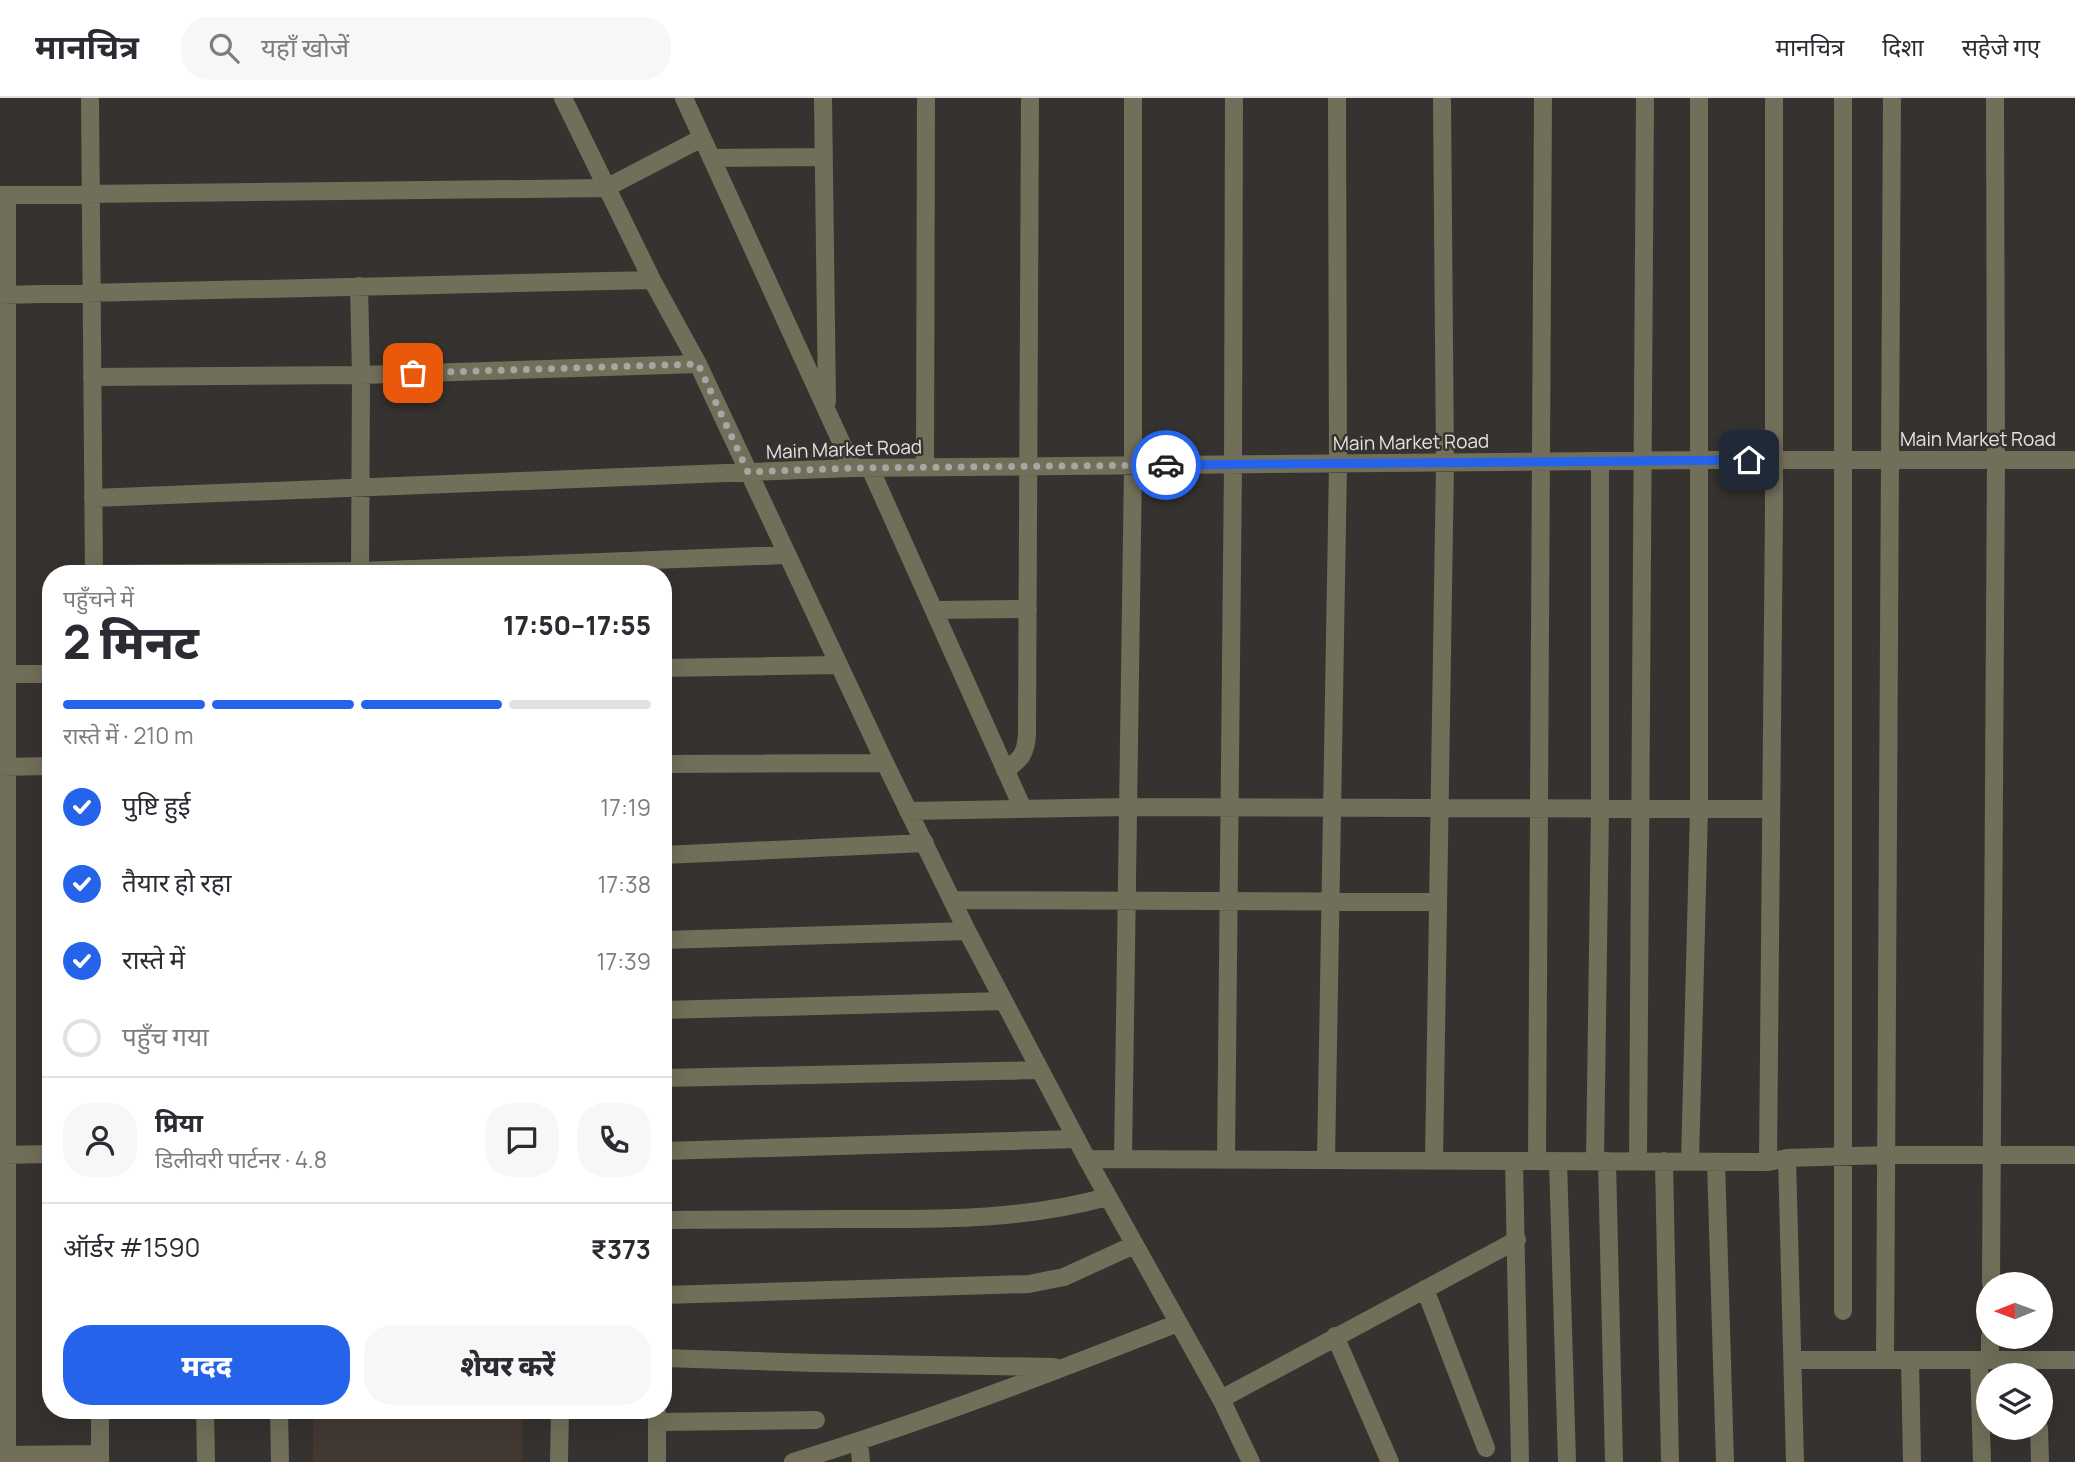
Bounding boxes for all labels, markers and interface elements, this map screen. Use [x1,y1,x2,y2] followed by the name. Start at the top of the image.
[181,17,671,80] search box
[35,24,139,69] text: मानचित्र
[205,29,243,67] icon: search
[261,29,349,65] text: यहाँ खोजें
[1776,30,1844,63] text: मानचित्र
[1882,30,1924,63] text: दिशा
[1962,30,2040,63] text: सहेजे गए
[383,343,443,403] pin
[394,354,432,392] icon: bag
[1900,426,2056,452] street label: Main Market Road
[1333,428,1489,456] street label: Main Market Road
[1131,430,1201,500] courier
[1719,430,1779,490] pin
[765,433,923,465] street label: Main Market Road
[1730,441,1768,479] icon: home
[1147,446,1185,484] icon: car
[63,582,134,614] text: पहुँचने में
[503,607,651,643] text: 17:50–17:55
[63,610,199,673] text: 2 मिनट
[63,719,193,751] text: रास्ते में · 210 m
[122,787,190,823] text: पुष्टि हुई
[63,788,101,826] icon: check
[600,791,651,823] text: 17:19
[122,864,231,900] text: तैयार हो रहा
[63,865,101,903] icon: check
[598,868,651,900] text: 17:38
[122,941,185,977] text: रास्ते में
[63,942,101,980] icon: check
[597,945,651,977] text: 17:39
[122,1018,209,1054] text: पहुँच गया
[63,1103,137,1177] button: person
[485,1103,559,1177] button: chat
[577,1103,651,1177] button: phone
[155,1104,203,1140] text: प्रिया
[155,1143,327,1175] text: डिलीवरी पार्टनर · 4.8
[63,1229,200,1265] text: ऑर्डर #1590
[591,1231,651,1267] text: ₹373
[1976,1272,2053,1349] north arrow
[1976,1272,2053,1440] map controls
[63,1325,350,1405] button: मदद
[364,1325,651,1405] button: शेयर करें
[1976,1363,2053,1440] button: layers

